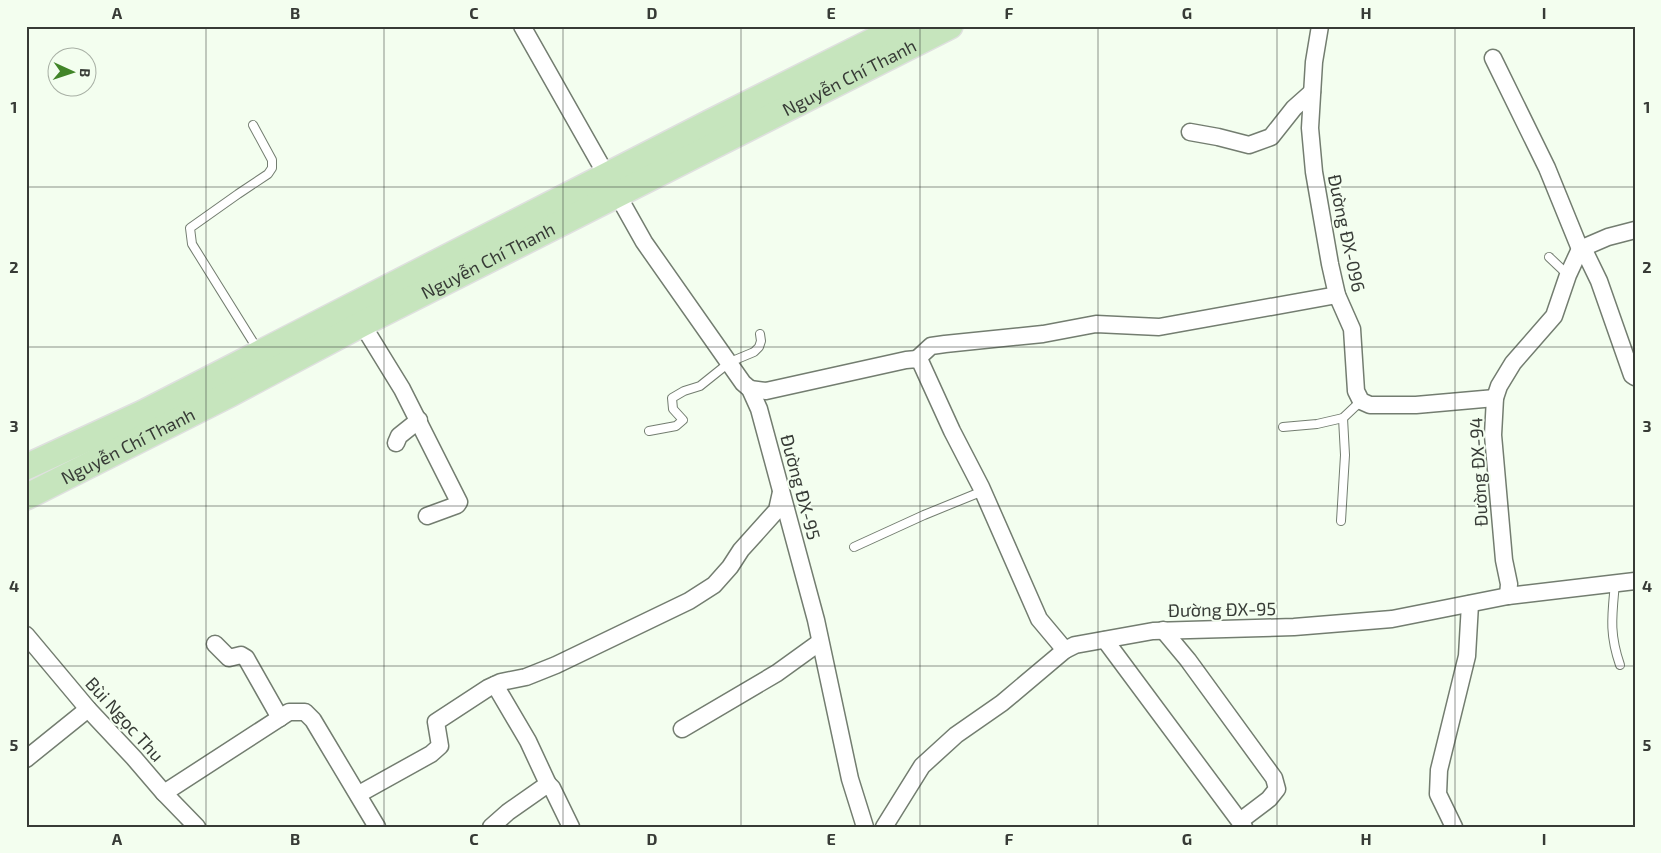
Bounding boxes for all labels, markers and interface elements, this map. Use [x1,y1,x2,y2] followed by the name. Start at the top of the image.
[112,3,123,22] text: A
[290,3,300,22] text: B
[469,3,479,22] text: C
[647,3,658,22] text: D
[826,3,836,22] text: E
[1005,3,1014,22] text: F
[1182,3,1192,22] text: G
[1360,3,1372,22] text: H
[1542,3,1546,22] text: I
[778,34,920,120] street label: Nguyễn Chí Thanh
[48,48,98,98] north arrow
[77,68,94,78] text: B
[11,97,17,116] text: 1
[1644,97,1650,116] text: 1
[1324,172,1370,294] street label: Đường ĐX-096
[417,217,558,303] street label: Nguyễn Chí Thanh
[9,257,19,276] text: 2
[1642,257,1652,276] text: 2
[57,403,198,489] street label: Nguyễn Chí Thanh
[9,416,19,435] text: 3
[1642,416,1652,435] text: 3
[1464,417,1492,527] street label: Đường ĐX-94
[776,432,826,542] street label: Đường ĐX-95
[9,576,19,595] text: 4
[1642,576,1652,595] text: 4
[1168,597,1276,621] street label: Đường ĐX-95
[81,672,169,766] street label: Bùi Ngọc Thu
[10,735,19,754] text: 5
[1643,735,1652,754] text: 5
[112,829,123,848] text: A
[290,829,300,848] text: B
[469,829,479,848] text: C
[647,829,658,848] text: D
[826,829,836,848] text: E
[1005,829,1014,848] text: F
[1182,829,1192,848] text: G
[1360,829,1372,848] text: H
[1542,829,1546,848] text: I

